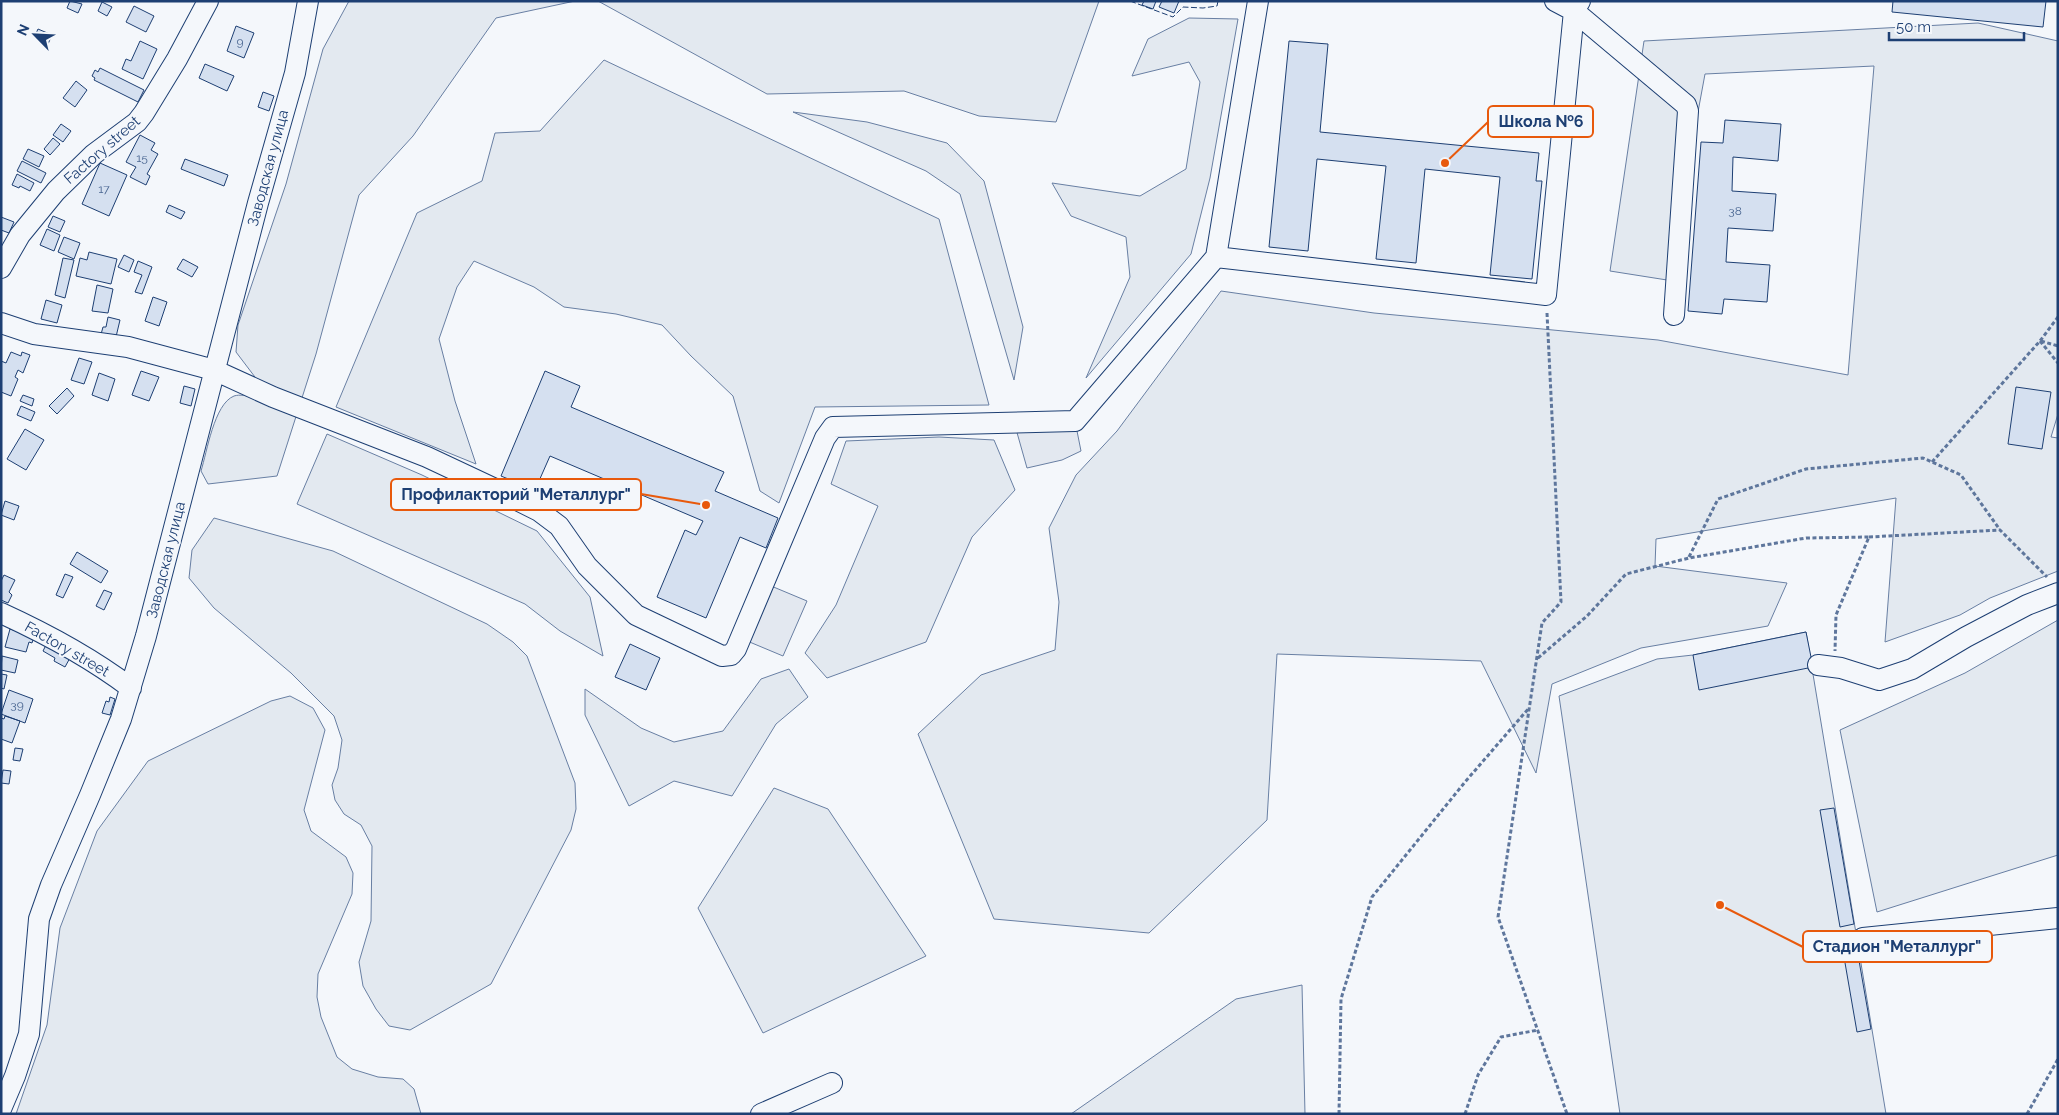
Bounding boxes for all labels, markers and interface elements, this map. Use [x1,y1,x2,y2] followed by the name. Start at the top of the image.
[10,10,60,60] north arrow
[1889,10,2024,42] scale bar
[1896,18,1931,36] text: 50 m
[14,22,33,38] text: N
[236,35,244,49] house number: 9
[1488,106,1593,137] callout: Школа №6
[244,108,292,228] street label: Заводская улица
[60,112,144,188] street label: Factory street
[1498,112,1584,131] text: Школа №6
[136,151,148,165] house number: 15
[98,182,110,196] house number: 17
[1728,204,1742,218] house number: 38
[391,479,641,510] callout: Профилакторий "Металлург"
[401,485,631,504] text: Профилакторий "Металлург"
[143,500,189,620] street label: Заводская улица
[21,618,113,680] street label: Factory street
[10,698,24,712] house number: 39
[1803,931,1992,962] callout: Стадион "Металлург"
[1813,937,1981,956] text: Стадион "Металлург"

